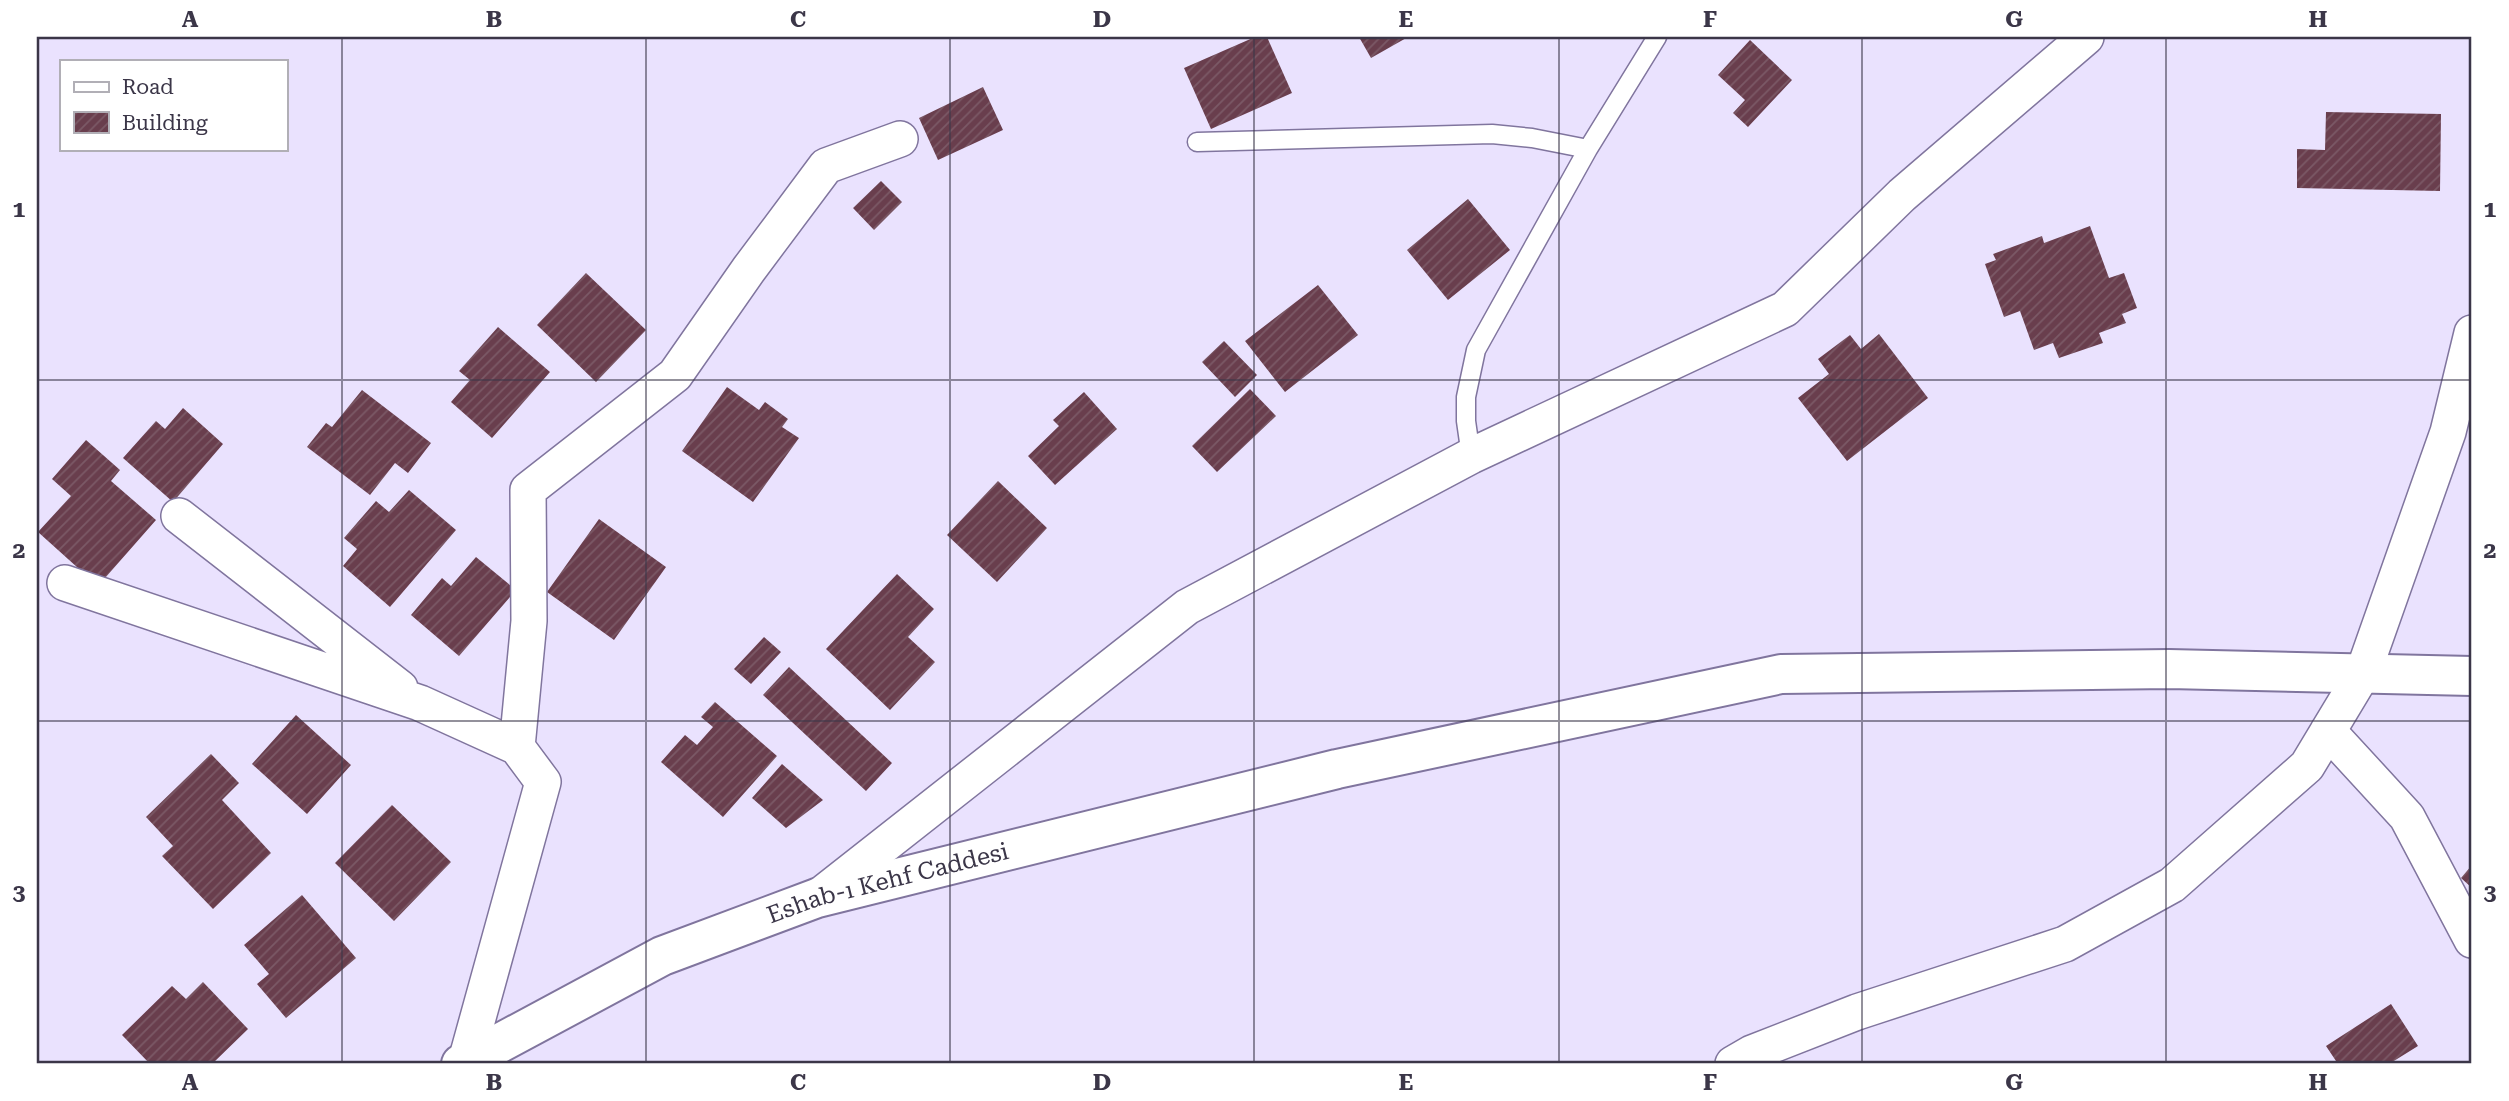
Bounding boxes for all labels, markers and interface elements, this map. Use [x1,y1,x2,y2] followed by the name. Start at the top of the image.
[182,6,199,33] text: A
[486,6,502,33] text: B
[790,6,806,33] text: C
[1093,6,1111,33] text: D
[1399,6,1413,33] text: E
[1703,6,1717,33] text: F
[2005,6,2023,33] text: G
[2309,6,2328,33] text: H
[60,60,287,150] legend
[122,75,174,99] text: Road
[122,111,208,135] text: Building
[13,196,26,223] text: 1
[2484,196,2497,223] text: 1
[13,537,25,564] text: 2
[2484,537,2496,564] text: 2
[763,837,1012,929] street label: Eshab-ı Kehf Caddesi
[13,879,26,906] text: 3
[2484,879,2497,906] text: 3
[182,1069,199,1096] text: A
[486,1069,502,1096] text: B
[790,1069,806,1096] text: C
[1093,1069,1111,1096] text: D
[1399,1069,1413,1096] text: E
[1703,1069,1717,1096] text: F
[2005,1069,2023,1096] text: G
[2309,1069,2328,1096] text: H

